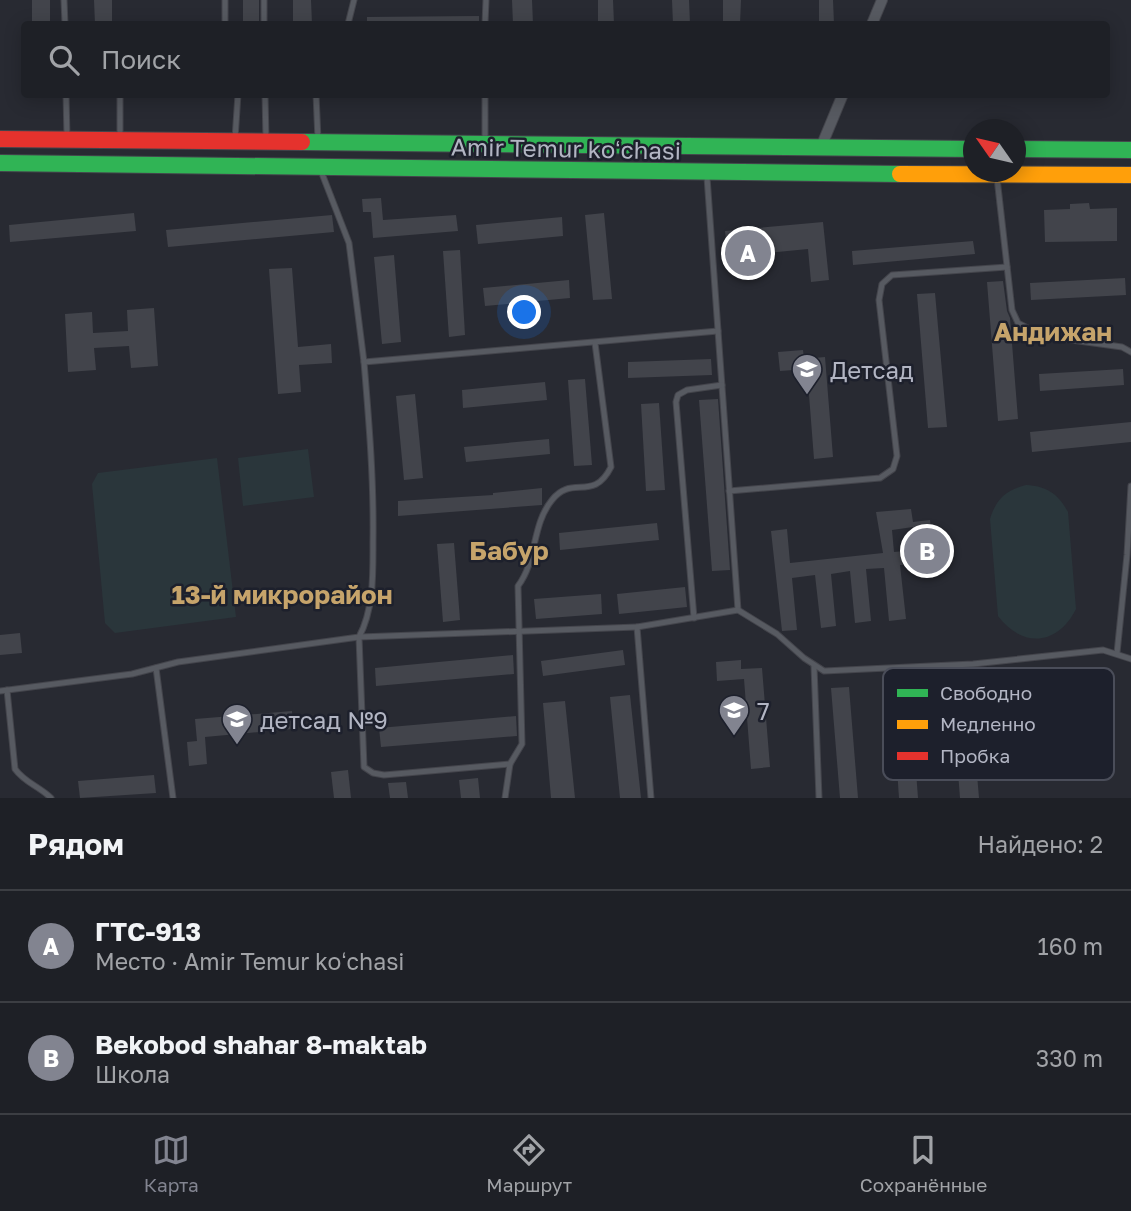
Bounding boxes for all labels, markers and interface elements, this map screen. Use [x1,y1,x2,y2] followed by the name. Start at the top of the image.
[21,21,1110,98] search box
[45,41,83,79] icon: search
[101,44,181,75] text: Поиск
[963,119,1026,182] north arrow
[451,131,681,165] street label: Amir Temur koʻchasi
[725,227,771,279] pin: A
[507,295,541,329] your location
[994,316,1112,347] district label: Андижан
[790,352,824,396] school or university icon: Детсад
[830,355,914,384] place label: Детсад
[904,525,950,577] pin: B
[469,535,549,566] district label: Бабур
[171,579,393,610] district label: 13-й микрорайон
[883,668,1114,780] legend
[940,681,1032,704] text: Свободно
[717,693,751,737] school or university icon: 7
[757,696,770,725] place label: 7
[220,702,254,746] school or university icon: детсад №9
[260,705,388,734] place label: детсад №9
[940,712,1036,735] text: Медленно
[940,744,1010,767] text: Пробка
[28,826,124,862] text: Рядом
[977,830,1103,858] text: Найдено: 2
[95,916,201,947] text: ГТС-913
[43,932,59,960] text: A
[1038,932,1103,960] text: 160 m
[95,947,405,975] text: Место · Amir Temur koʻchasi
[95,1029,427,1060] text: Bekobod shahar 8-maktab
[43,1044,59,1072] text: B
[1036,1044,1103,1072] text: 330 m
[95,1060,170,1088] text: Школа
[144,1131,199,1196] tab: Карта
[486,1131,572,1196] tab: Маршрут
[860,1131,987,1196] tab: Сохранённые

